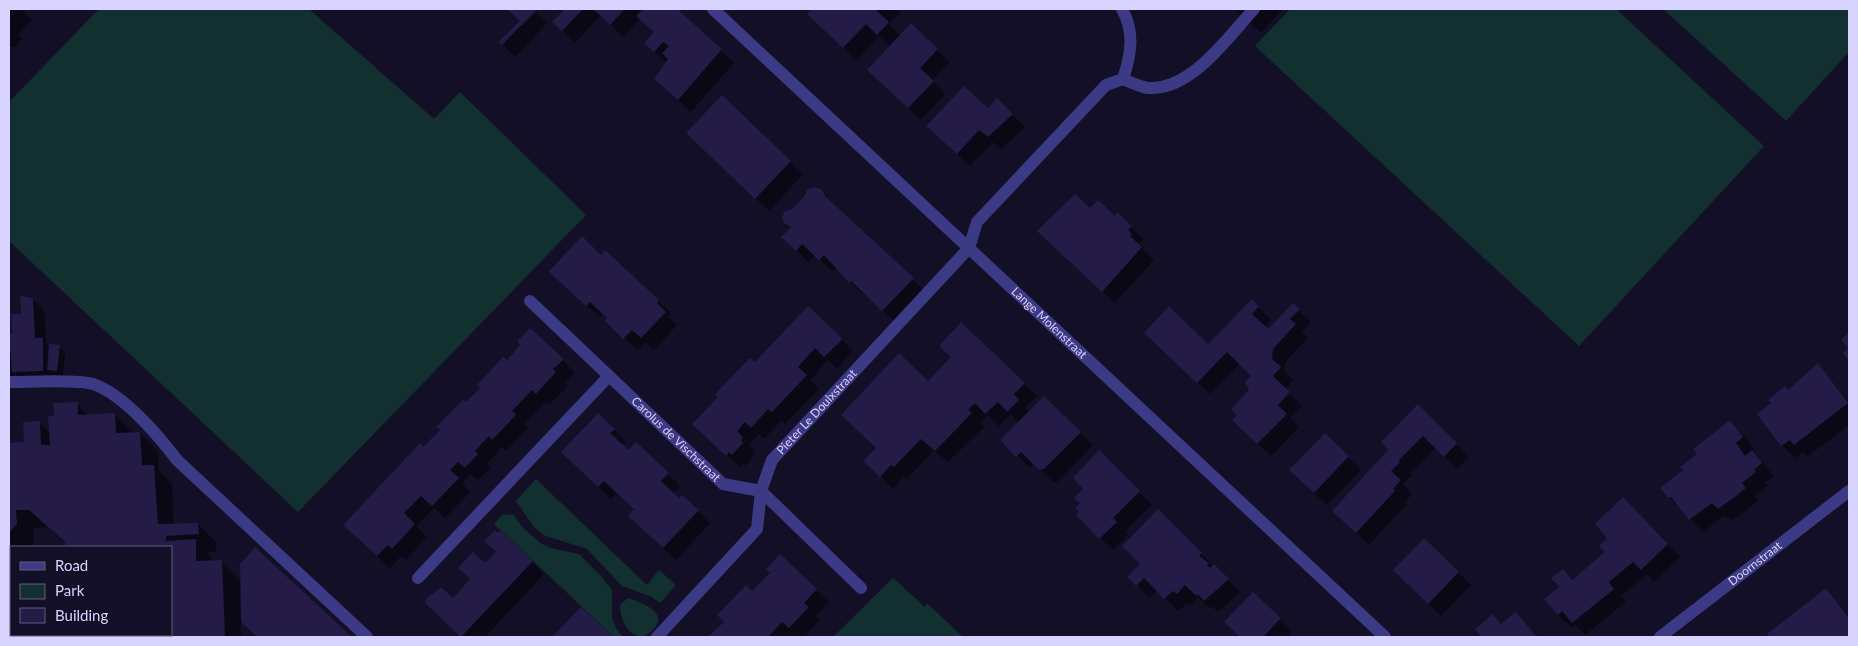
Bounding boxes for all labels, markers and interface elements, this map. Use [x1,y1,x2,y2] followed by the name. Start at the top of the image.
[1008,284,1091,362] street label: Lange Molenstraat
[773,365,860,457] street label: Pieter Le Doulxstraat
[629,393,724,485] street label: Carolus de Vischstraat
[1725,537,1785,589] street label: Doornstraat
[10,546,172,636] legend
[55,556,88,574] text: Road
[55,581,85,599] text: Park
[55,606,108,624] text: Building

